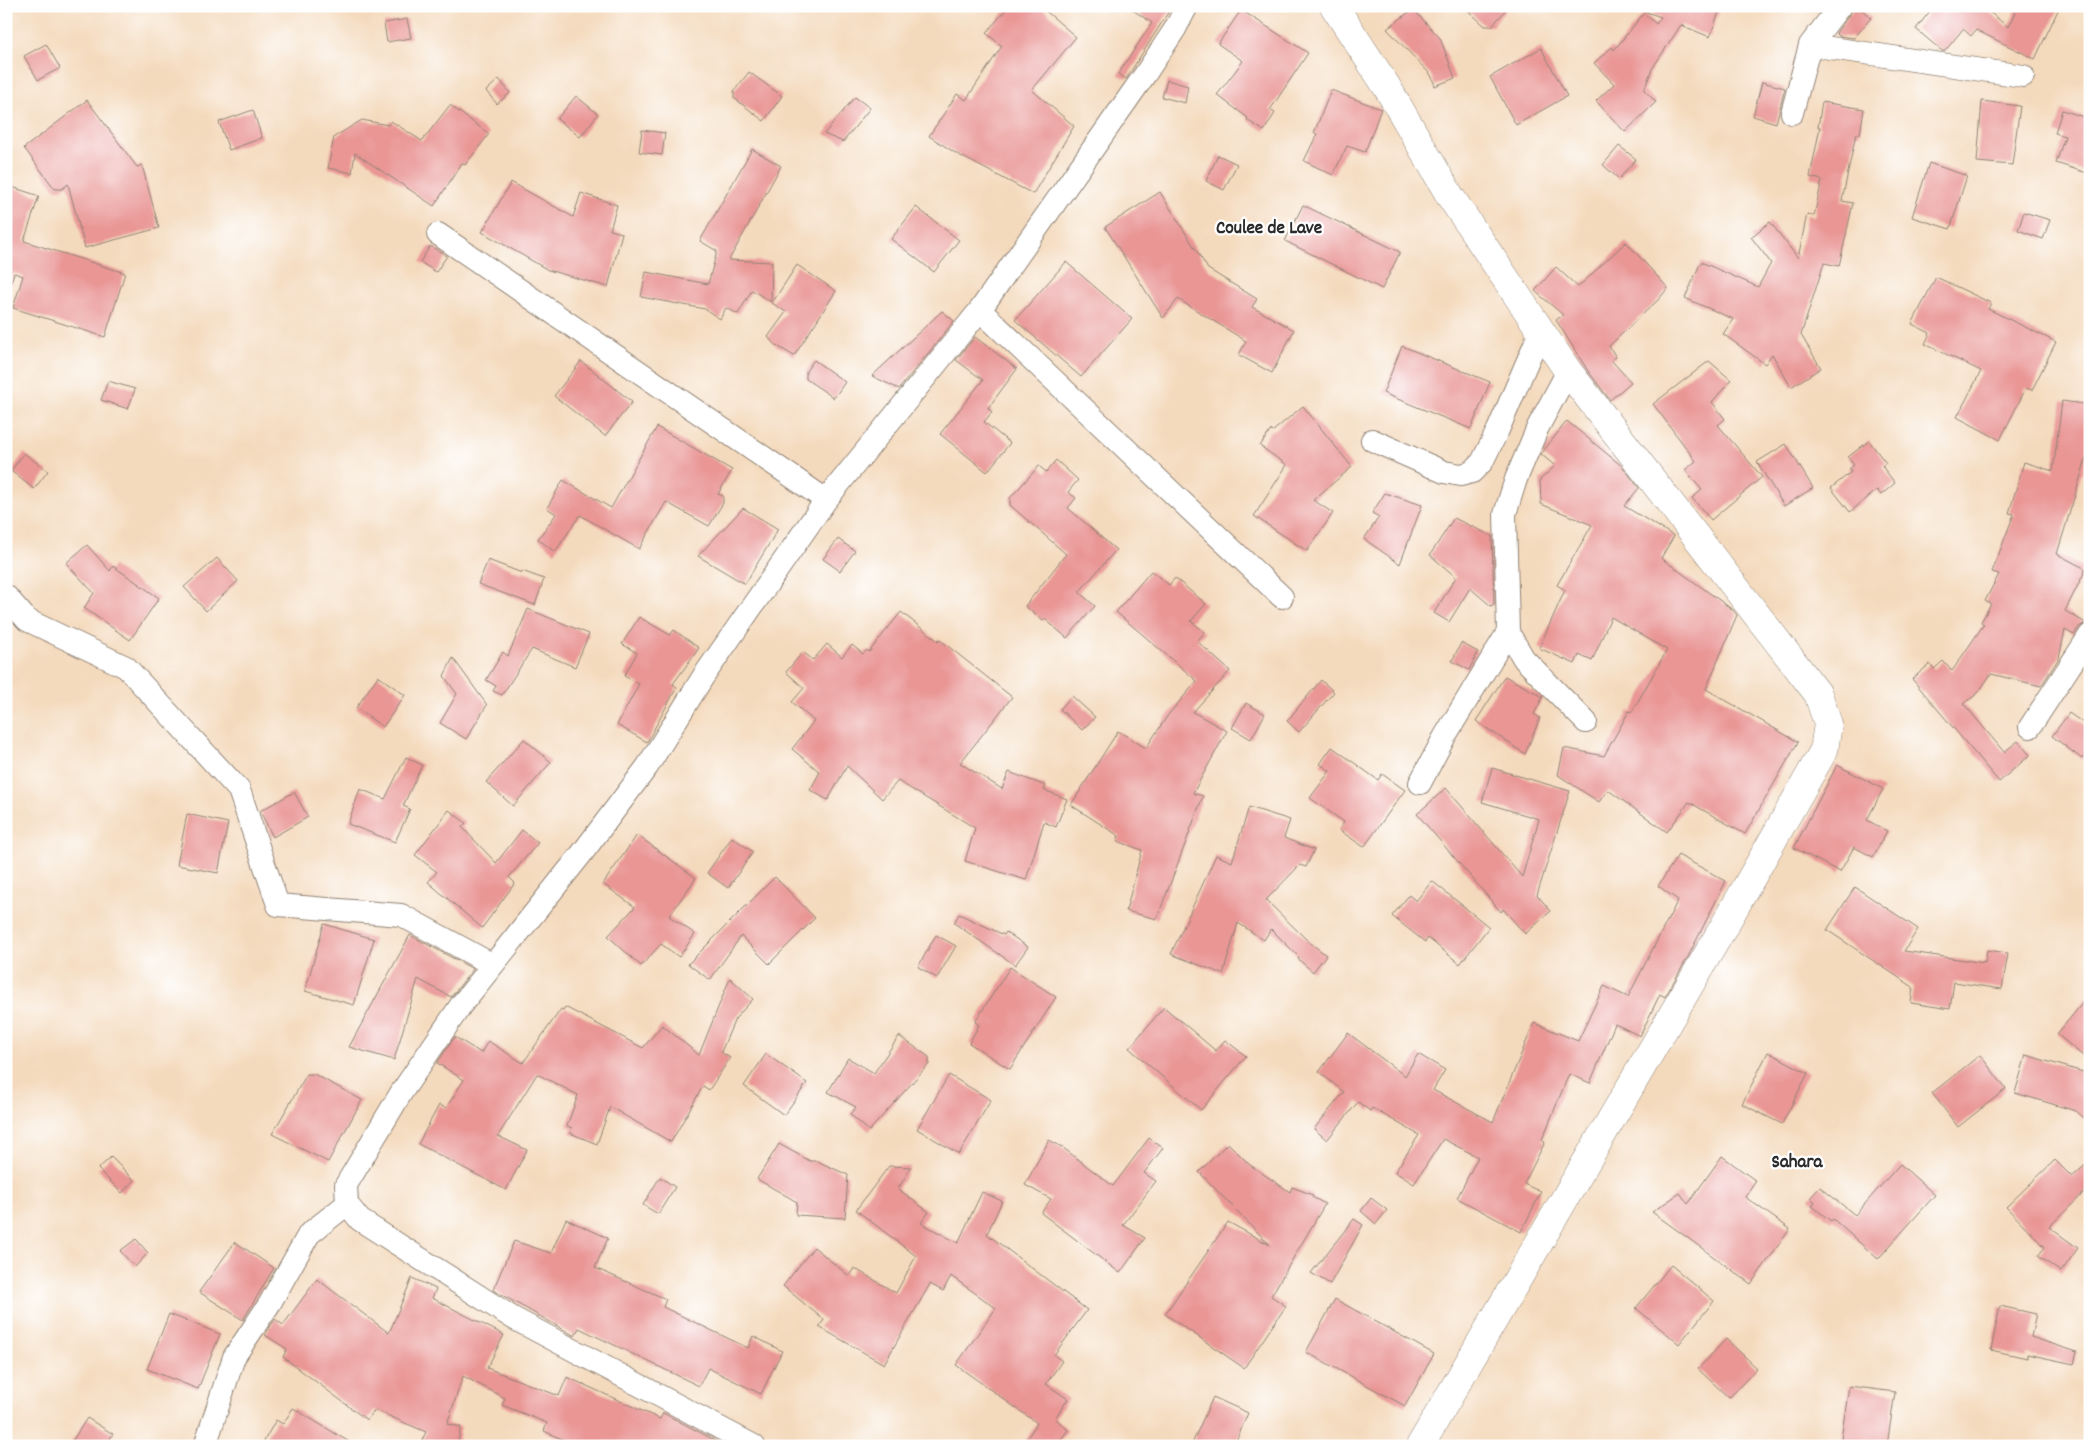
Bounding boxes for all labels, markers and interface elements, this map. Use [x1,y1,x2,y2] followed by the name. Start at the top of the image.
[1216,216,1322,243] district label: Coulee de Lave
[1772,1150,1824,1177] district label: Sahara

